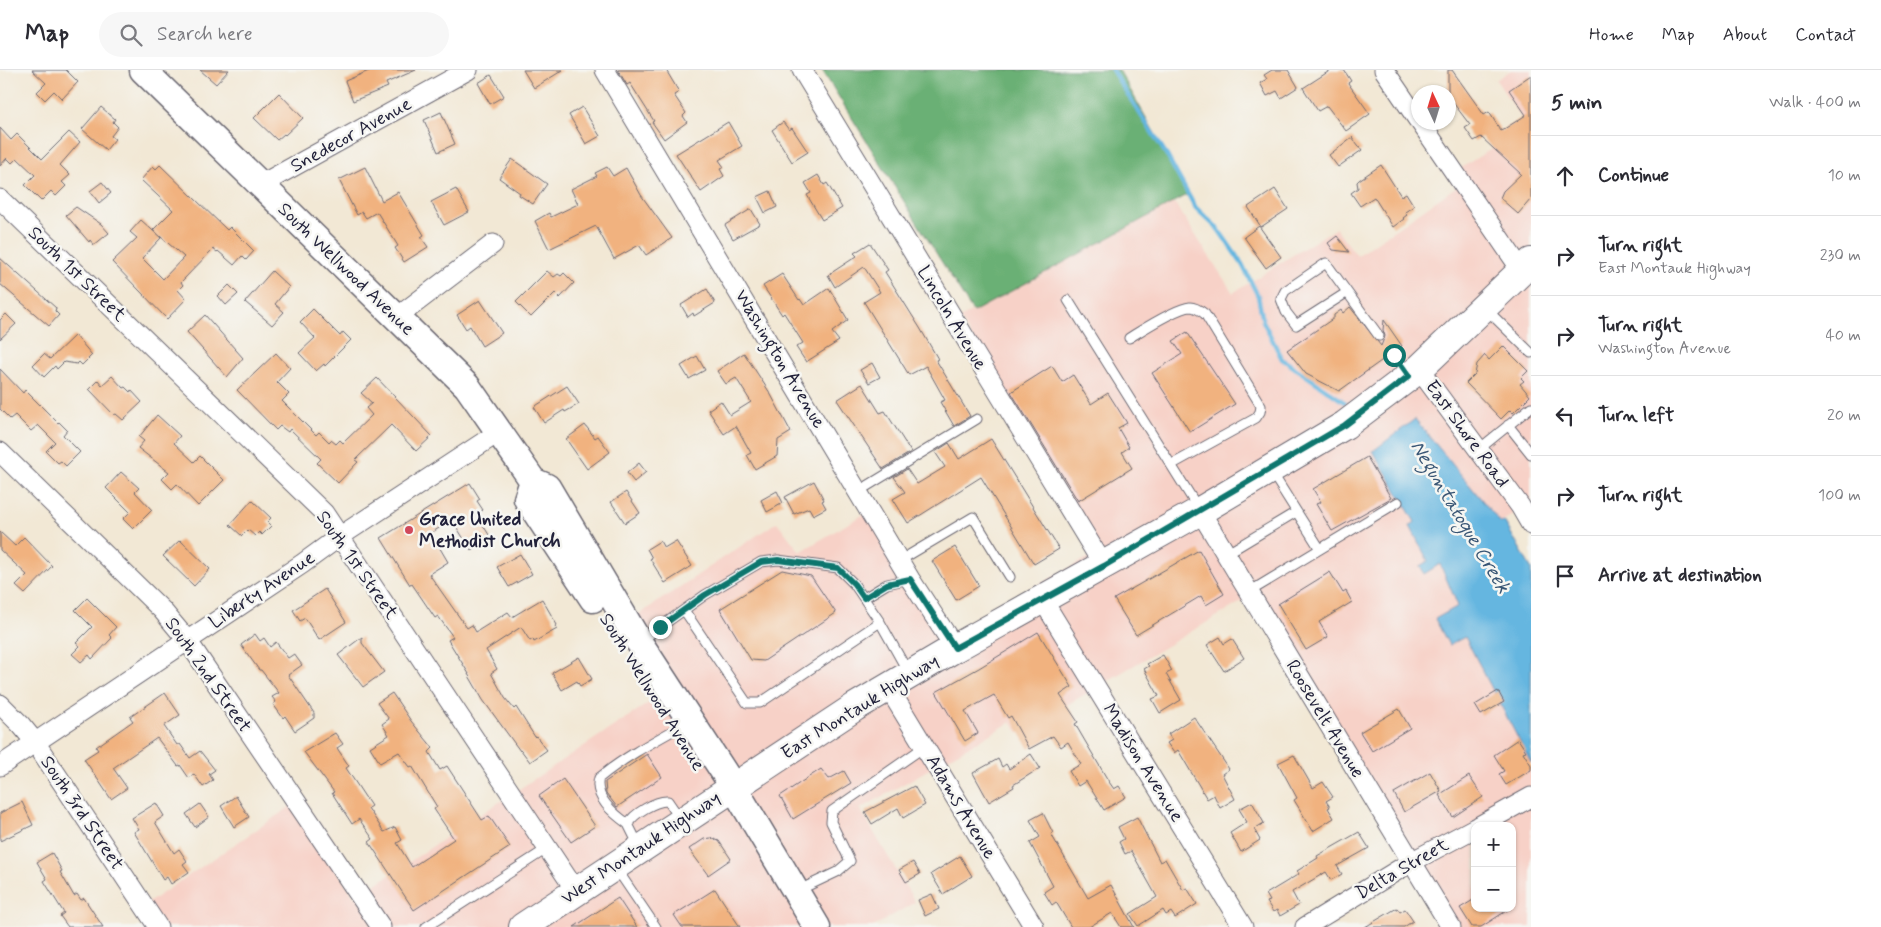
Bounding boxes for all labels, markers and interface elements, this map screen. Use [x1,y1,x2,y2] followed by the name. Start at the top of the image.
[99,12,449,57] search box
[25,19,69,50] text: Map
[117,21,145,49] icon: search
[157,22,253,47] text: Search here
[1589,23,1634,47] text: Home
[1662,23,1695,47] text: Map
[1723,23,1767,47] text: About
[1795,23,1856,47] text: Contact
[1411,85,1456,130] north arrow
[1551,89,1603,117] text: 5 min
[286,91,416,179] street label: Snedecor Avenue
[1769,92,1861,113] text: Walk · 400 m
[1551,162,1579,190] icon: ahead
[1598,163,1669,188] text: Continue
[1828,165,1861,186] text: 10 m
[272,197,420,341] street label: South Wellwood Avenue
[22,221,132,327] street label: South 1st Street
[1598,233,1682,258] text: Turn right
[1551,242,1579,270] icon: right
[1820,245,1861,266] text: 230 m
[1598,258,1751,279] text: East Montauk Highway
[911,261,993,375] street label: Lincoln Avenue
[726,285,831,435] street label: Washington Avenue
[1598,313,1682,338] text: Turn right
[1551,322,1579,350] icon: right
[1825,325,1861,346] text: 40 m
[1598,338,1731,359] text: Washington Avenue
[1383,344,1406,367] route start
[1419,375,1515,493] street label: East Shore Road
[1551,402,1579,430] icon: left
[1598,403,1674,428] text: Turn left
[1827,405,1861,426] text: 20 m
[1402,435,1516,600] water label: Neguntatogue Creek
[1551,482,1579,510] icon: right
[1598,483,1682,508] text: Turn right
[1818,485,1861,506] text: 100 m
[310,506,404,624] street label: South 1st Street
[419,507,561,554] place label: Grace United Methodist Church
[403,524,415,536] marker: Grace United Methodist Church
[204,545,320,635] street label: Liberty Avenue
[1551,562,1579,590] icon: arrive
[1598,563,1762,588] text: Arrive at destination
[593,608,711,776] street label: South Wellwood Avenue
[159,612,257,738] street label: South 2nd Street
[649,616,672,639] route end
[776,648,945,767] street label: East Montauk Highway
[1280,655,1370,783] street label: Roosevelt Avenue
[1097,699,1189,827] street label: Madison Avenue
[920,750,1002,864] street label: Adams Avenue
[35,751,129,875] street label: South 3rd Street
[557,785,727,912] street label: West Montauk Highway
[1471,822,1516,912] map controls
[1471,822,1516,867] button: +
[1351,832,1453,906] street label: Delta Street
[1471,867,1516,912] button: −

